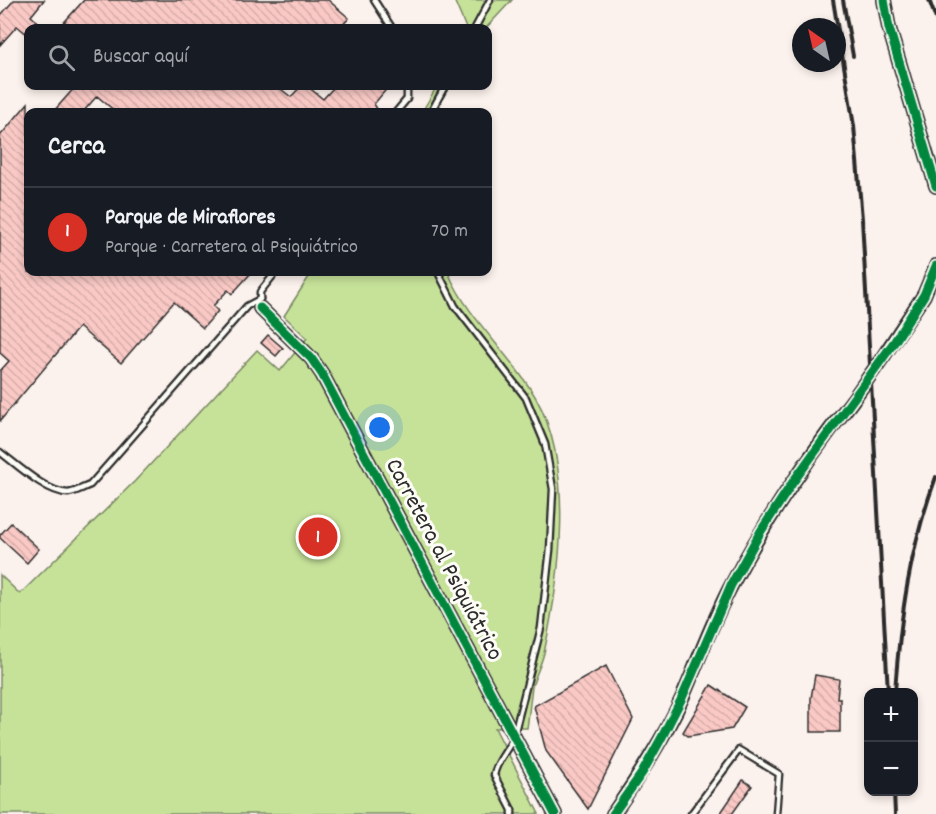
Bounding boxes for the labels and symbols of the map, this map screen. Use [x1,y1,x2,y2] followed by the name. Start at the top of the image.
[792,18,846,72] north arrow
[365,413,394,442] your location
[375,453,511,667] street label: Carretera al Psiquiátrico
[298,514,338,560] pin: 1

